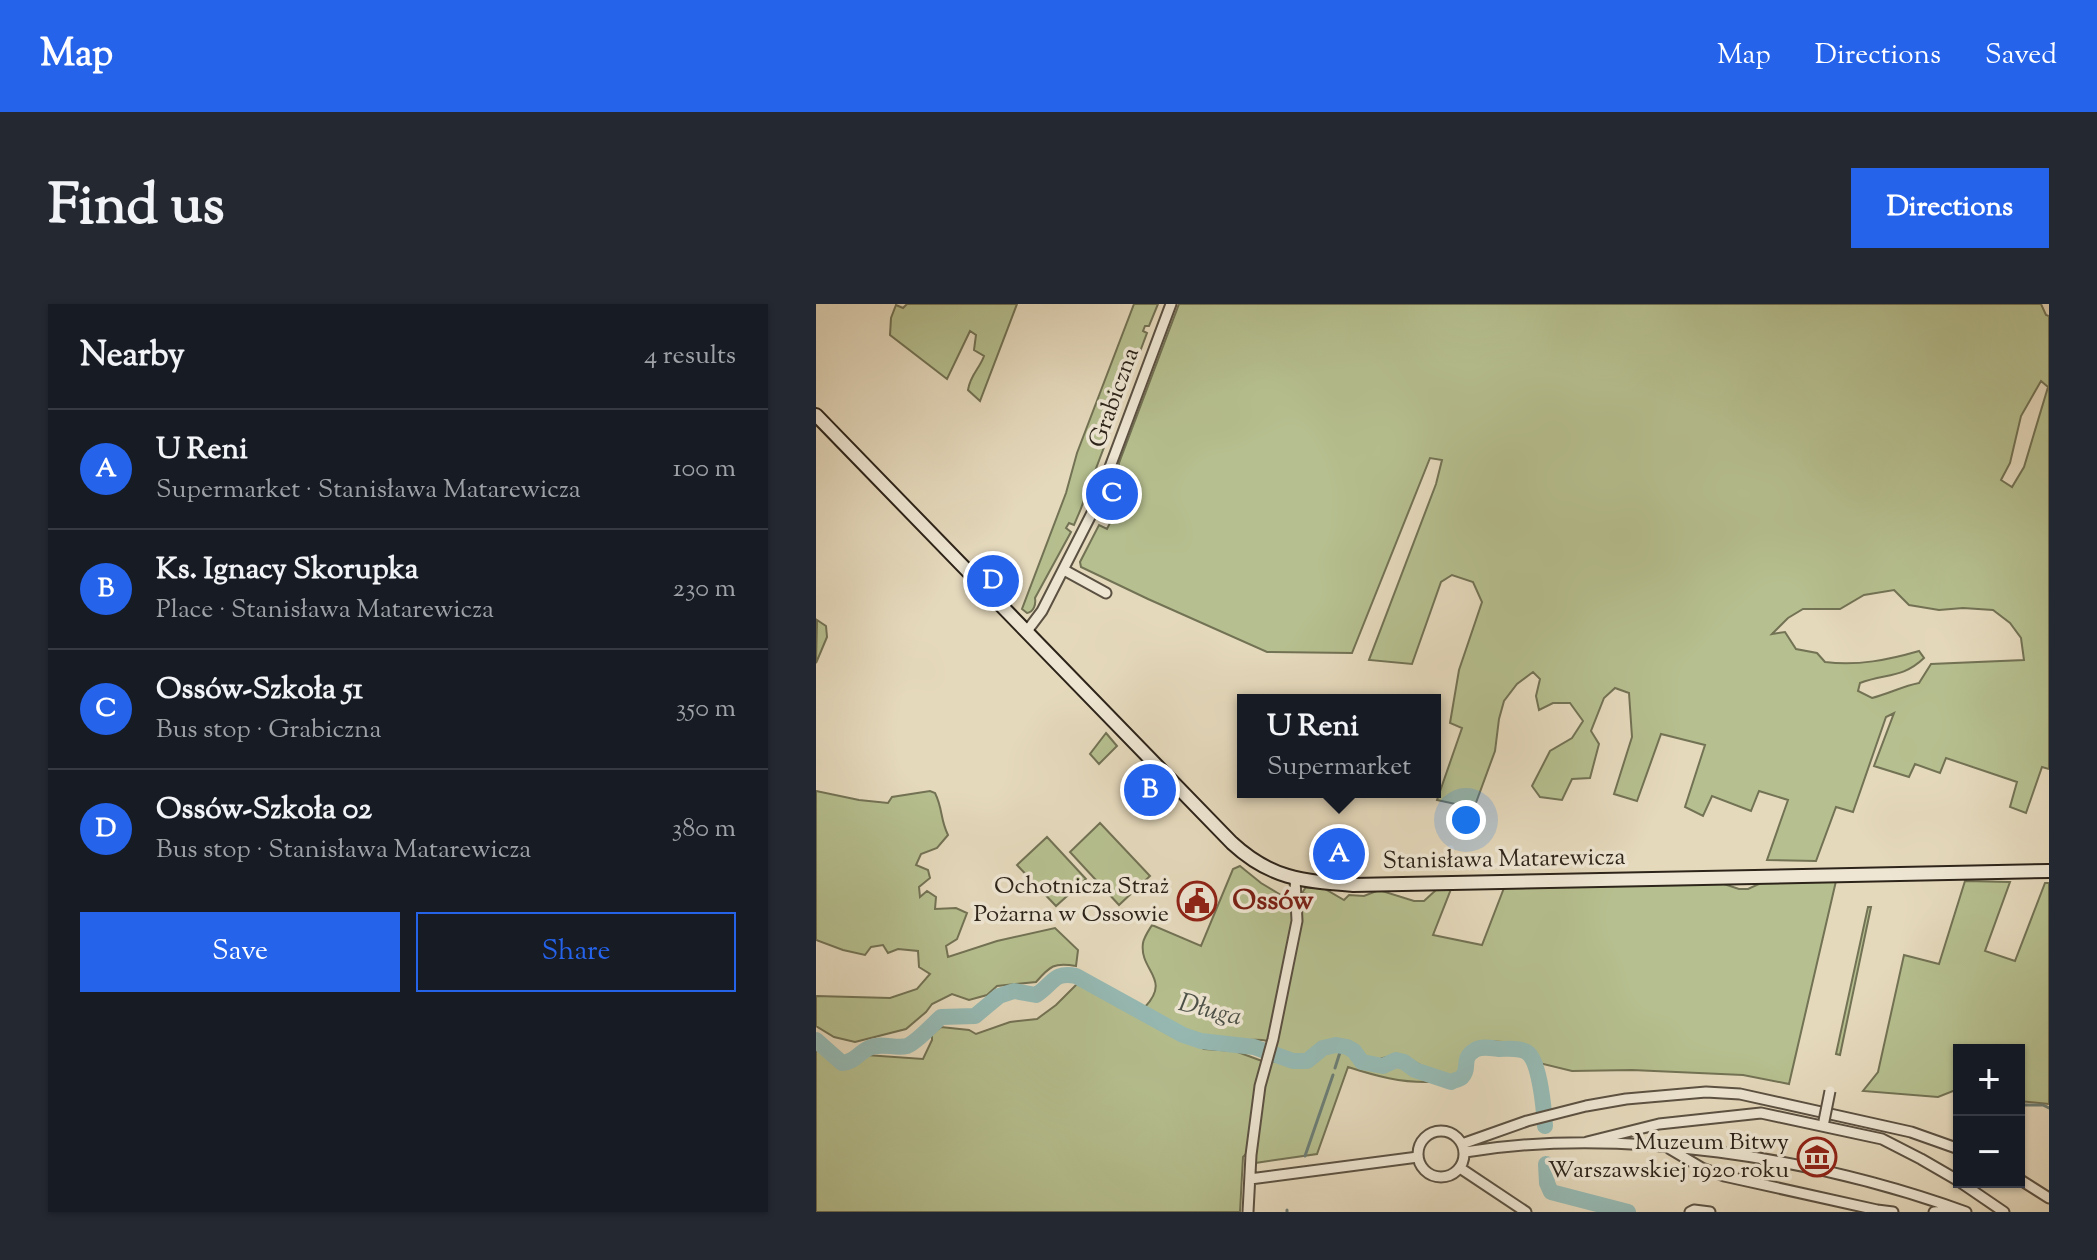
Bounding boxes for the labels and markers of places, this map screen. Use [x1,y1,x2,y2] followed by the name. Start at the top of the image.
[1086,464,1138,524] pin: C
[967,551,1019,611] pin: D
[1124,760,1176,820] pin: B
[1313,824,1365,884] pin: A
[974,870,1169,932] place label: Ochotnicza Straż Pożarna w Ossowie
[1176,880,1218,922] public building icon: Ochotnicza Straż Pożarna w Ossowie
[1548,1126,1789,1188] place label: Muzeum Bitwy Warszawskiej 1920 roku
[1796,1136,1838,1178] museum icon: Muzeum Bitwy Warszawskiej 1920 roku

